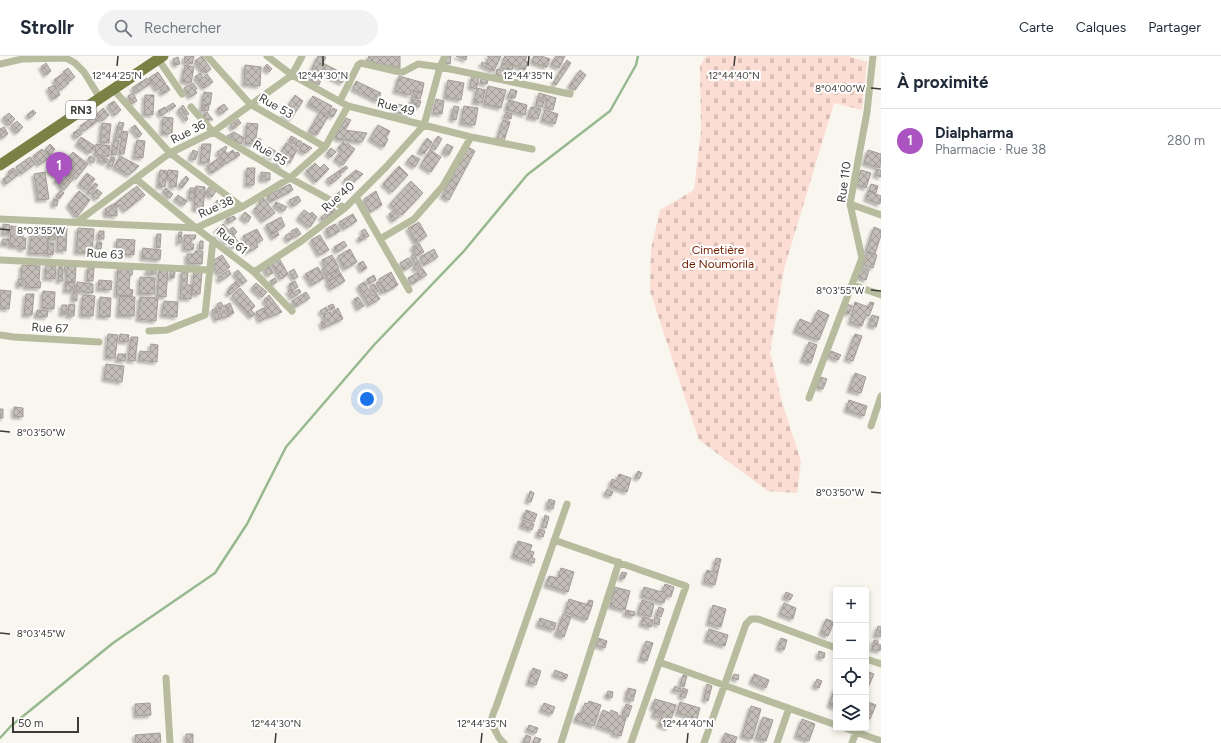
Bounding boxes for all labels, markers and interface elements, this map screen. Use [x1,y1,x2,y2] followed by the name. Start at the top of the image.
[98,10,378,46] search box
[20,16,74,39] text: Strollr
[112,17,134,39] icon: search
[144,19,221,37] text: Rechercher
[1019,19,1054,36] text: Carte
[1076,19,1126,36] text: Calques
[1148,19,1201,36] text: Partager
[92,69,142,82] text: 12°44'25"N
[298,69,348,82] text: 12°44'30"N
[503,69,553,82] text: 12°44'35"N
[708,69,760,82] text: 12°44'40"N
[897,72,988,92] text: À proximité
[815,82,865,95] text: 8°04'00"W
[256,91,296,121] street label: Rue 53
[376,96,416,118] street label: Rue 49
[66,101,96,119] road number: RN3
[168,117,208,147] street label: Rue 36
[935,124,1013,142] text: Dialpharma
[907,133,913,148] text: 1
[1167,133,1205,148] text: 280 m
[250,137,290,169] street label: Rue 55
[935,142,1046,157] text: Pharmacie · Rue 38
[46,152,72,185] pin: 1
[834,160,854,203] street label: Rue 110
[319,179,357,215] street label: Rue 40
[196,193,236,221] street label: Rue 38
[17,224,65,237] text: 8°03'55"W
[214,225,250,257] street label: Rue 61
[682,243,754,271] park label: Cimetière de Noumorila
[86,246,124,262] street label: Rue 63
[816,284,864,297] text: 8°03'55"W
[31,320,69,336] street label: Rue 67
[357,389,377,409] your location
[17,426,66,439] text: 8°03'50"W
[816,486,865,499] text: 8°03'50"W
[833,587,869,731] map controls
[833,587,869,623] button: +
[833,623,869,659] button: −
[17,627,66,640] text: 8°03'45"W
[833,659,869,695] button: locate
[833,695,869,731] button: layers
[12,715,79,734] scale bar
[18,717,43,730] text: 50 m
[251,717,301,730] text: 12°44'30"N
[457,717,507,730] text: 12°44'35"N
[662,717,714,730] text: 12°44'40"N

